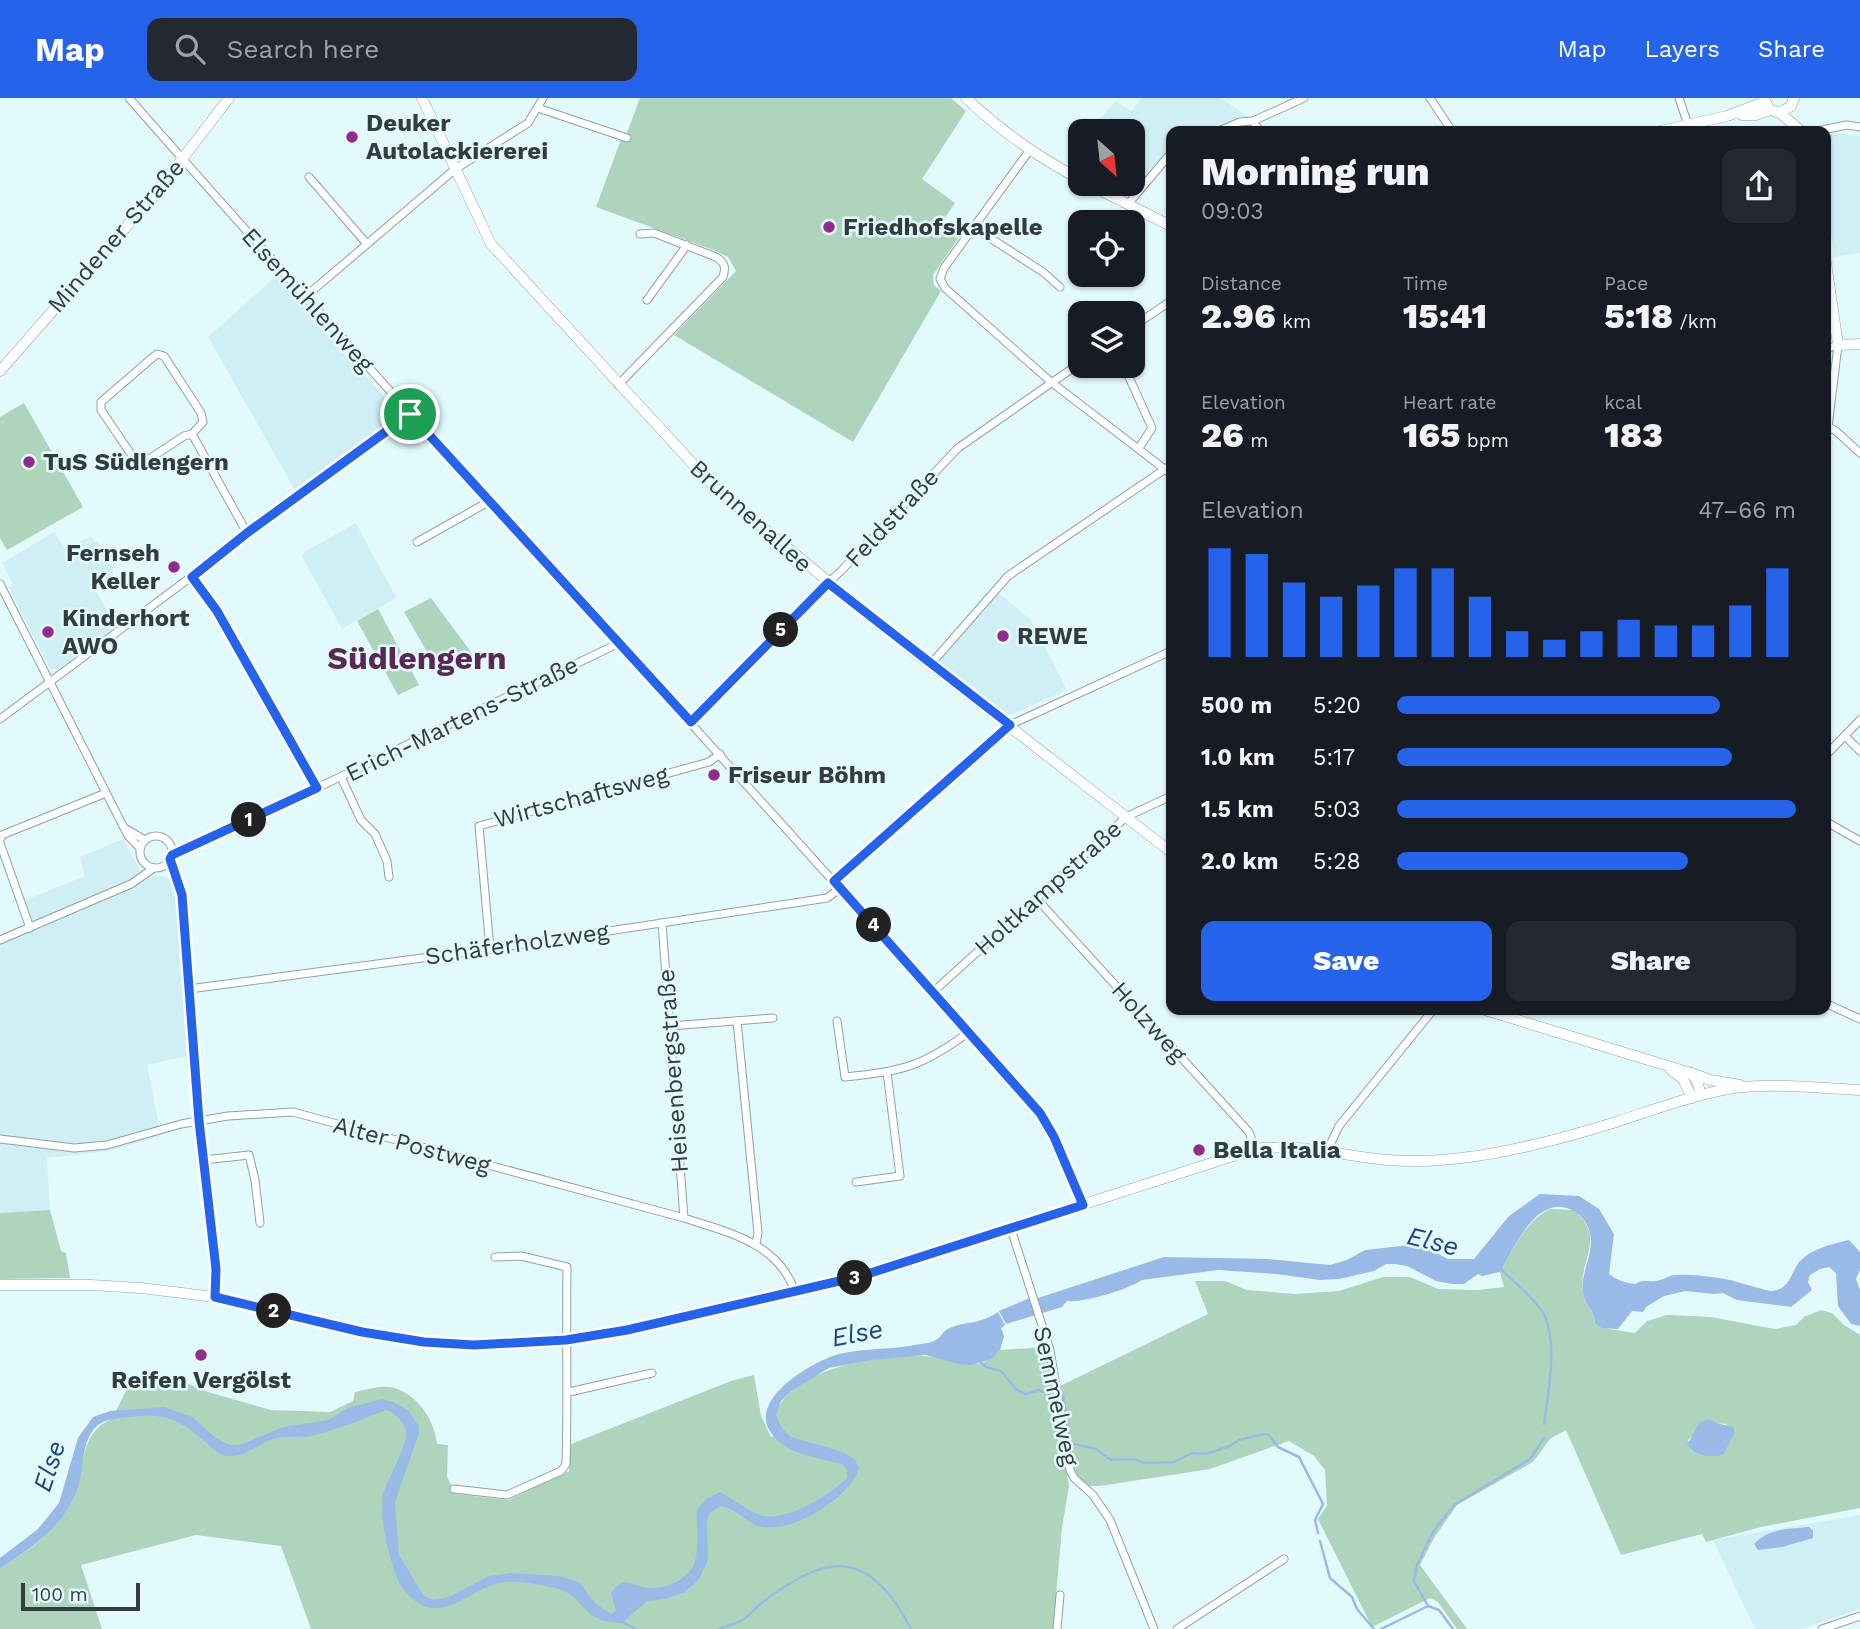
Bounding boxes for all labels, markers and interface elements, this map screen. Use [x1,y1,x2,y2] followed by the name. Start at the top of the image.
[147,18,637,81] search box
[35,30,105,69] text: Map
[171,30,209,68] icon: search
[227,34,379,64] text: Search here
[1558,35,1606,63] text: Map
[1644,35,1720,63] text: Layers
[1758,35,1825,63] text: Share
[366,109,548,165] place label: Deuker Autolackiererei
[1068,119,1144,196] north arrow
[1068,119,1145,378] map controls
[344,129,360,145] marker: Deuker Autolackiererei
[1722,149,1796,223] button: share
[1201,150,1430,194] text: Morning run
[42,154,190,318] street label: Mindener Straße
[1201,198,1264,225] text: 09:03
[1068,210,1145,287] button: locate
[843,213,1043,241] place label: Friedhofskapelle
[821,219,837,235] marker: Friedhofskapelle
[236,222,380,378] street label: Elsemühlenweg
[1201,272,1282,295] text: Distance
[1403,272,1448,295] text: Time
[1604,272,1648,295] text: Pace
[1201,295,1276,337] text: 2.96
[1403,295,1487,337] text: 15:41
[1604,295,1673,337] text: 5:18
[1068,301,1145,378] button: layers
[1276,310,1311,333] text: km
[1673,310,1717,333] text: /km
[380,384,440,444] pin
[1201,391,1286,414] text: Elevation
[1403,391,1497,414] text: Heart rate
[1604,391,1642,414] text: kcal
[391,395,429,433] icon: arrive
[1201,414,1244,456] text: 26
[1403,414,1460,456] text: 165
[1604,414,1663,456] text: 183
[1244,429,1268,452] text: m
[1460,429,1509,452] text: bpm
[43,448,229,476] place label: TuS Südlengern
[21,454,37,470] marker: TuS Südlengern
[684,454,818,578] street label: Brunnenallee
[839,463,945,573] street label: Feldstraße
[1201,497,1304,524] text: Elevation
[1698,497,1796,524] text: 47–66 m
[66,539,161,595] place label: Fernseh Keller
[166,559,182,575] marker: Fernseh Keller
[62,604,190,660] place label: Kinderhort AWO
[764,612,798,648] pin: 5
[775,618,786,641] text: 5
[1017,622,1088,650] place label: REWE
[40,624,56,640] marker: Kinderhort AWO
[995,628,1011,644] marker: REWE
[327,639,507,677] district label: Südlengern
[341,650,583,788] street label: Erich-Martens-Straße
[1201,692,1272,719] text: 500 m
[1313,692,1361,719] text: 5:20
[1201,744,1275,771] text: 1.0 km
[1313,744,1355,771] text: 5:17
[491,760,672,834] street label: Wirtschaftsweg
[728,761,886,789] place label: Friseur Böhm
[706,767,722,783] marker: Friseur Böhm
[1201,796,1274,823] text: 1.5 km
[1313,796,1360,823] text: 5:03
[232,802,266,838] pin: 1
[244,808,253,831] text: 1
[969,815,1127,961] street label: Holtkampstraße
[1201,848,1279,875] text: 2.0 km
[1313,848,1361,875] text: 5:28
[856,908,892,942] pin: 4
[867,913,880,936] text: 4
[423,917,611,971] street label: Schäferholzweg
[1201,921,1492,1001] button: Save
[1506,921,1796,1001] button: Share
[652,968,694,1174] street label: Heisenbergstraße
[1106,976,1192,1068] street label: Holzweg
[330,1111,494,1180] street label: Alter Postweg
[1213,1136,1341,1164] place label: Bella Italia
[1191,1142,1207,1158] marker: Bella Italia
[1404,1220,1462,1262] water label: Else
[838,1260,872,1296] pin: 3
[849,1266,860,1289] text: 3
[256,1294,292,1328] pin: 2
[268,1299,279,1322] text: 2
[829,1313,885,1353] water label: Else
[1028,1324,1085,1469] street label: Semmelweg
[193,1347,209,1363] marker: Reifen Vergölst
[111,1366,291,1394] place label: Reifen Vergölst
[27,1437,71,1495] water label: Else
[21,1580,140,1612] scale bar
[32,1583,88,1606] text: 100 m

